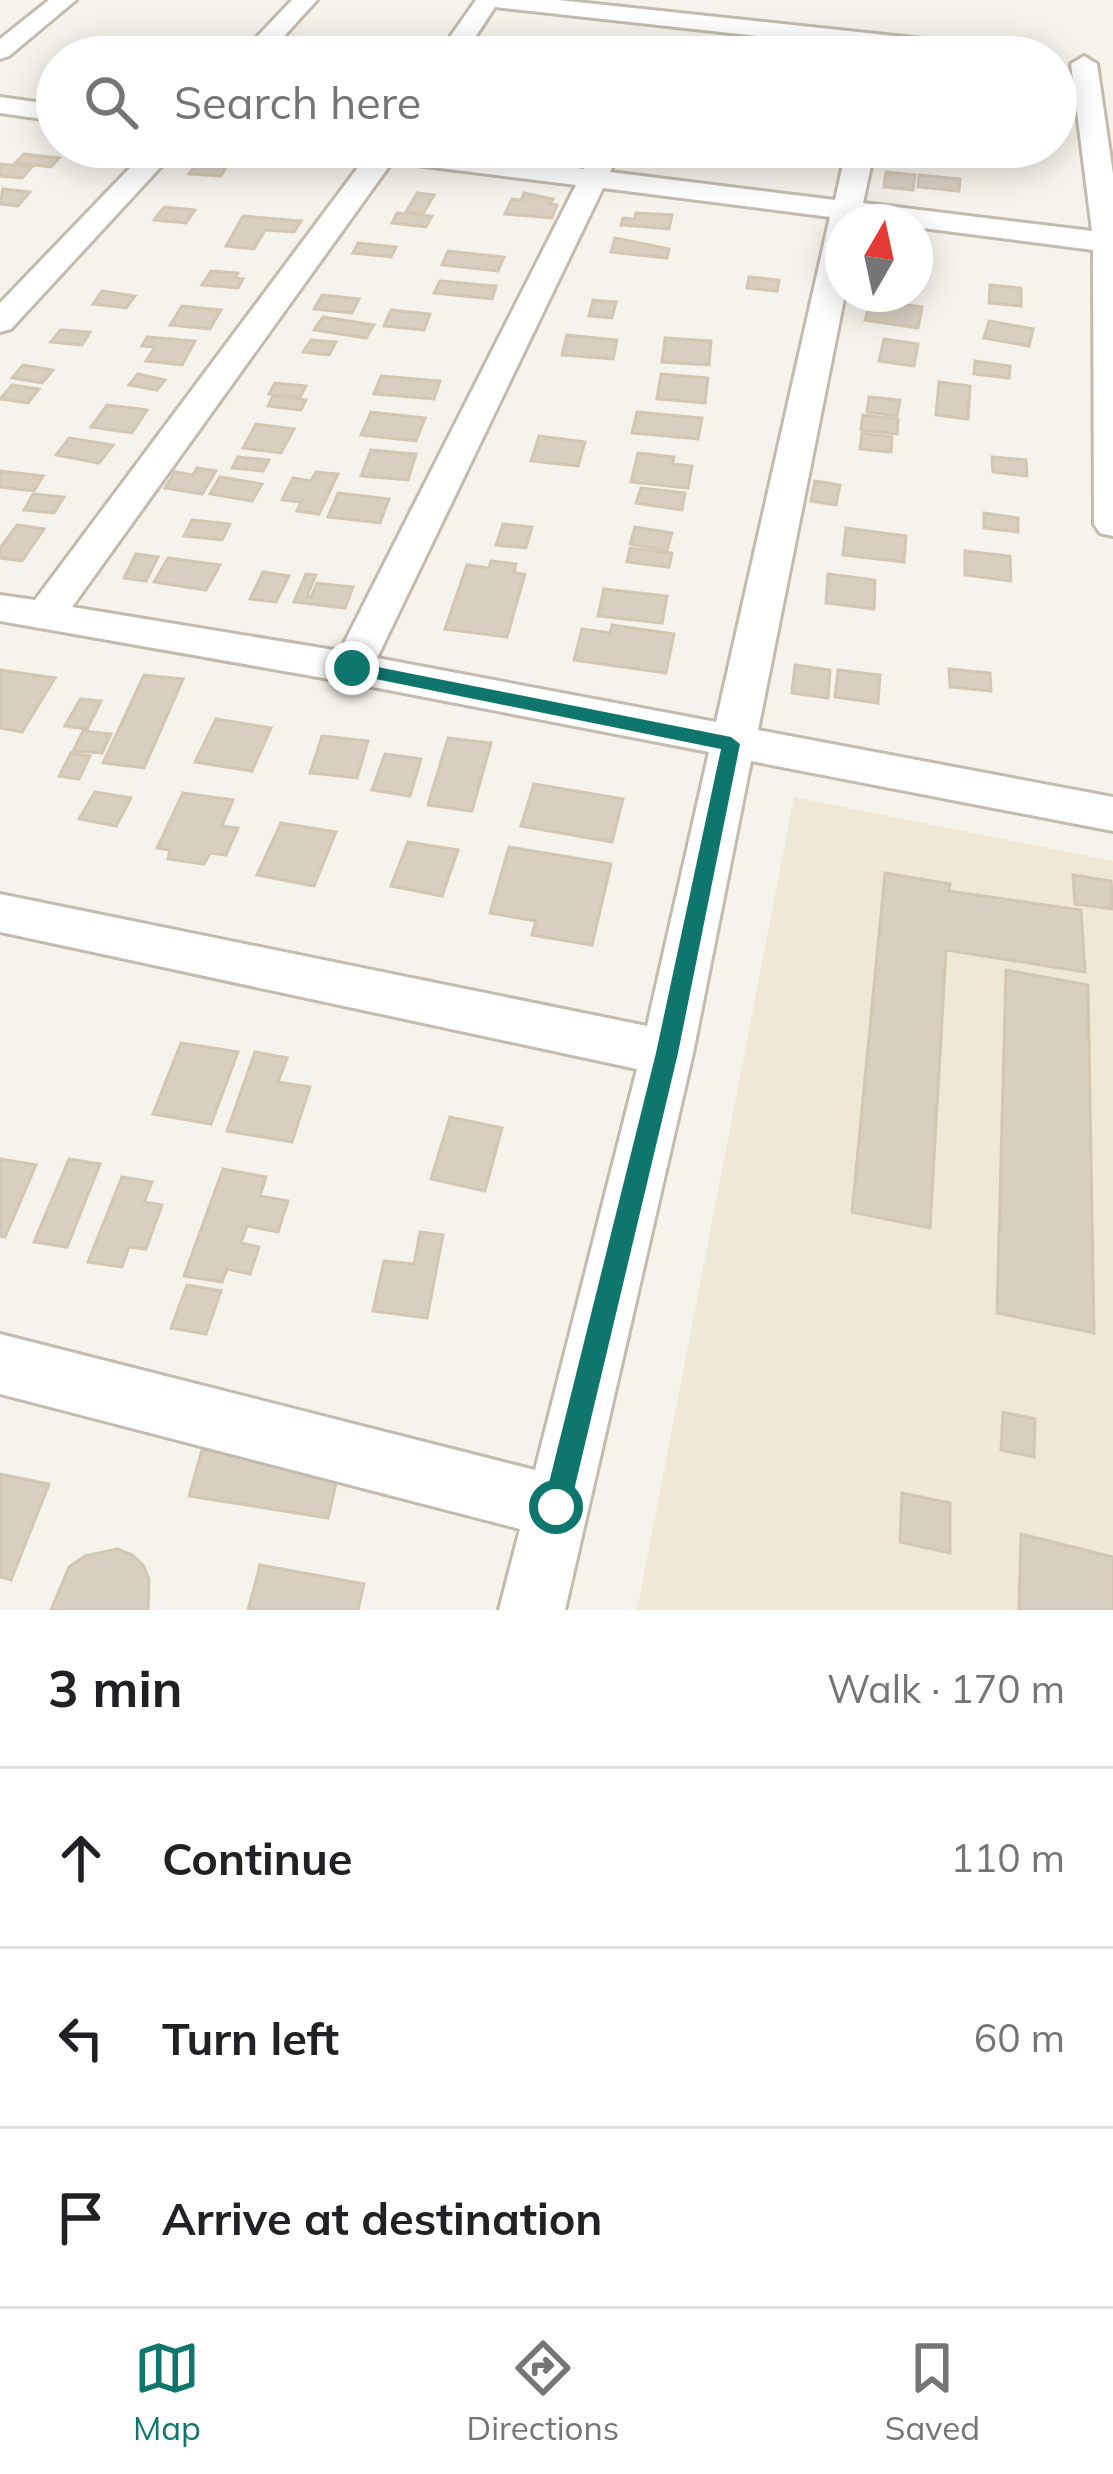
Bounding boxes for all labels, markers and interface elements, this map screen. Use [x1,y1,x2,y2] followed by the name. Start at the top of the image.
[36,36,1077,168] search box
[78,69,144,135] icon: search
[174,74,421,130] text: Search here
[825,204,933,312] north arrow
[325,641,379,695] route end
[529,1480,583,1534] route start
[48,1656,183,1720] text: 3 min
[827,1664,1065,1713] text: Walk · 170 m
[48,1825,114,1891] icon: ahead
[162,1830,352,1886] text: Continue
[950,1833,1065,1882] text: 110 m
[48,2005,114,2071] icon: left
[162,2010,339,2066] text: Turn left
[974,2013,1065,2062] text: 60 m
[48,2185,114,2251] icon: arrive
[162,2190,602,2246] text: Arrive at destination
[133,2335,201,2448] tab: Map
[467,2335,619,2448] tab: Directions
[885,2335,980,2448] tab: Saved

